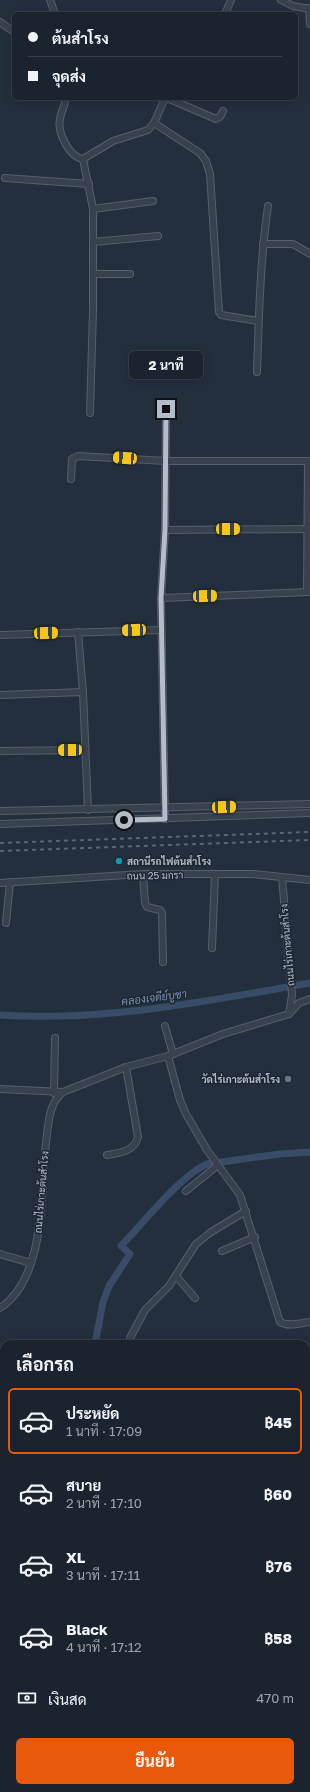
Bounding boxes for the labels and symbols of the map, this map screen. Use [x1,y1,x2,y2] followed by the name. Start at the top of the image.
[129,351,203,379] callout: 2 นาที
[157,400,175,418] route end
[113,451,137,465] car
[216,523,240,535] car
[193,590,217,602] car
[122,624,146,636] car
[34,627,58,639] car
[58,744,82,756] car
[212,801,236,813] car
[115,811,133,829] route start
[127,855,211,867] place label: สถานีรถไฟต้นสำโรง
[114,856,124,866] marker: สถานีรถไฟต้นสำโรง
[127,869,184,881] street label: ถนน 25 มกรา
[277,903,297,987] street label: ถนนไร่เกาะต้นสำโรง
[120,986,188,1009] water label: คลองเจดีย์บูชา
[201,1073,280,1085] place label: วัดไร่เกาะต้นสำโรง
[283,1074,293,1084] marker: วัดไร่เกาะต้นสำโรง
[31,1150,51,1234] street label: ถนนไร่เกาะต้นสำโรง

